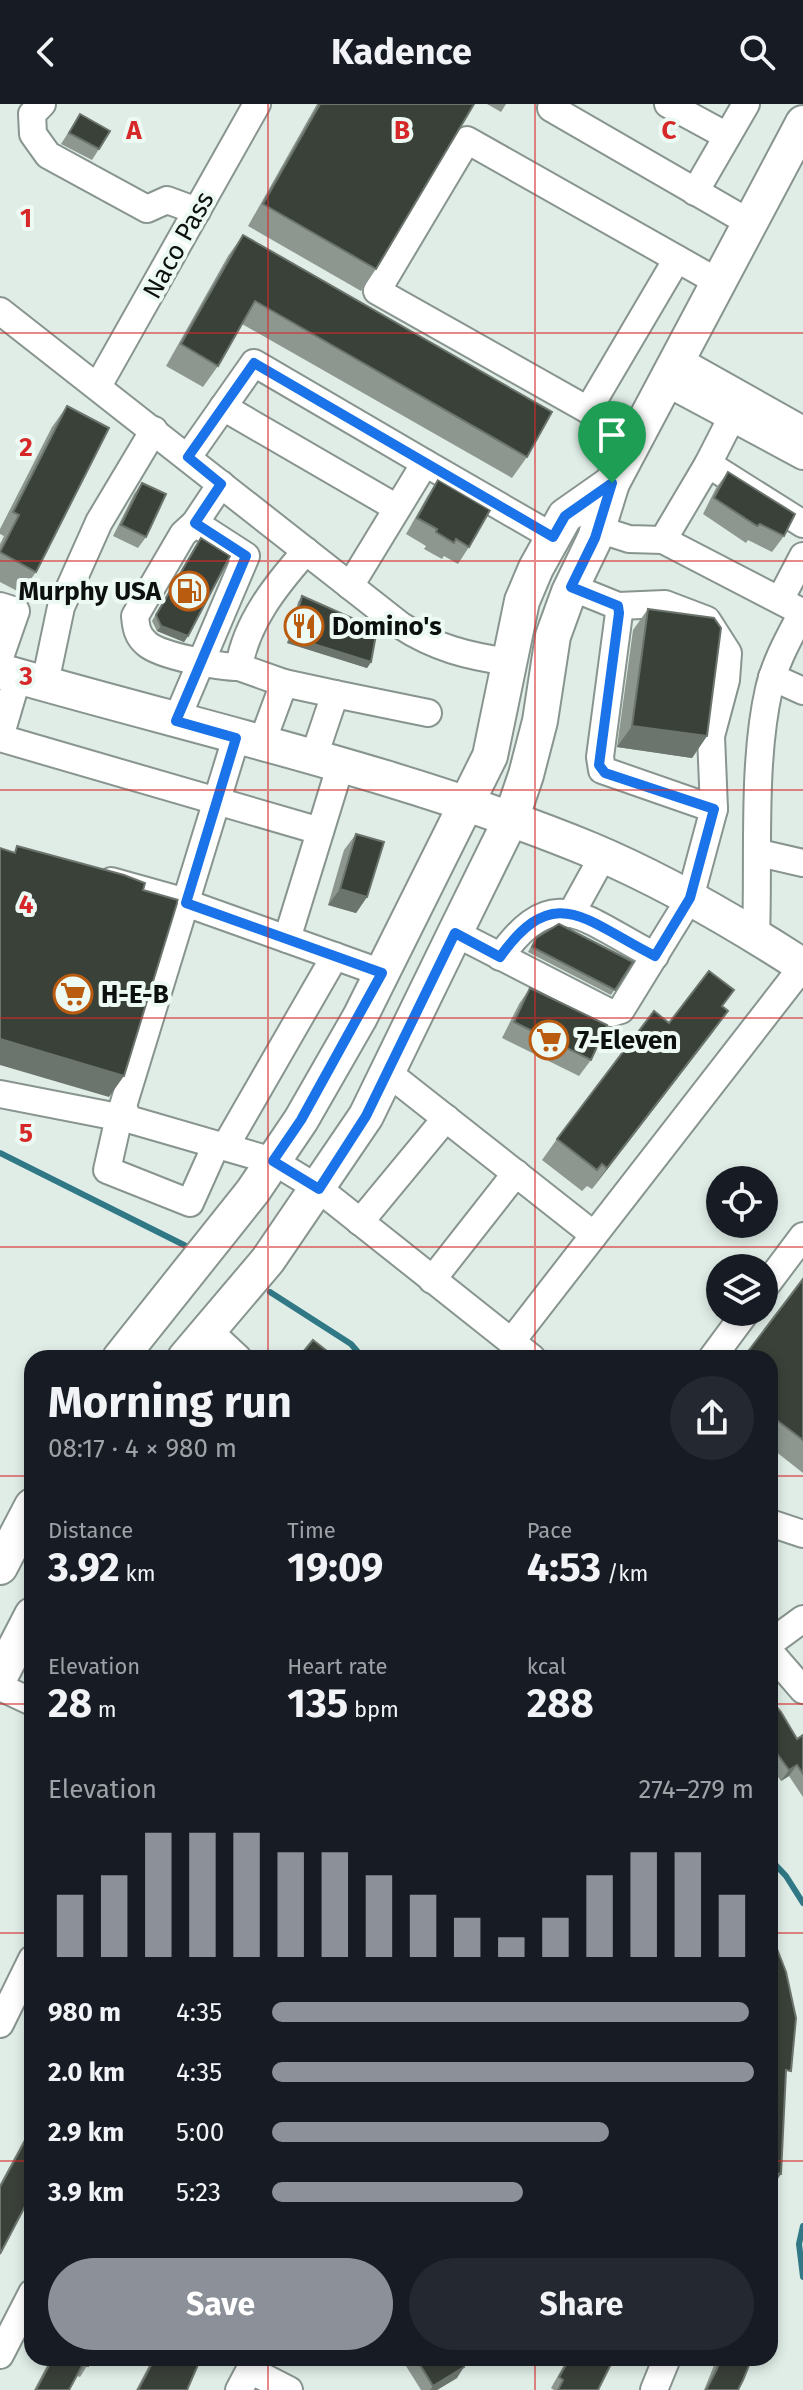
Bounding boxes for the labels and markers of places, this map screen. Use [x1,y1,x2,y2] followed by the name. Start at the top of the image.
[578,401,646,483] pin
[168,570,210,612] fuel station icon: Murphy USA
[18,576,162,607] place label: Murphy USA
[283,605,325,647] restaurant icon: Domino's
[332,611,442,642] place label: Domino's
[52,973,94,1015] supermarket icon: H-E-B
[101,979,169,1010] place label: H-E-B
[528,1019,570,1061] supermarket icon: 7-Eleven
[577,1025,677,1056] place label: 7-Eleven

